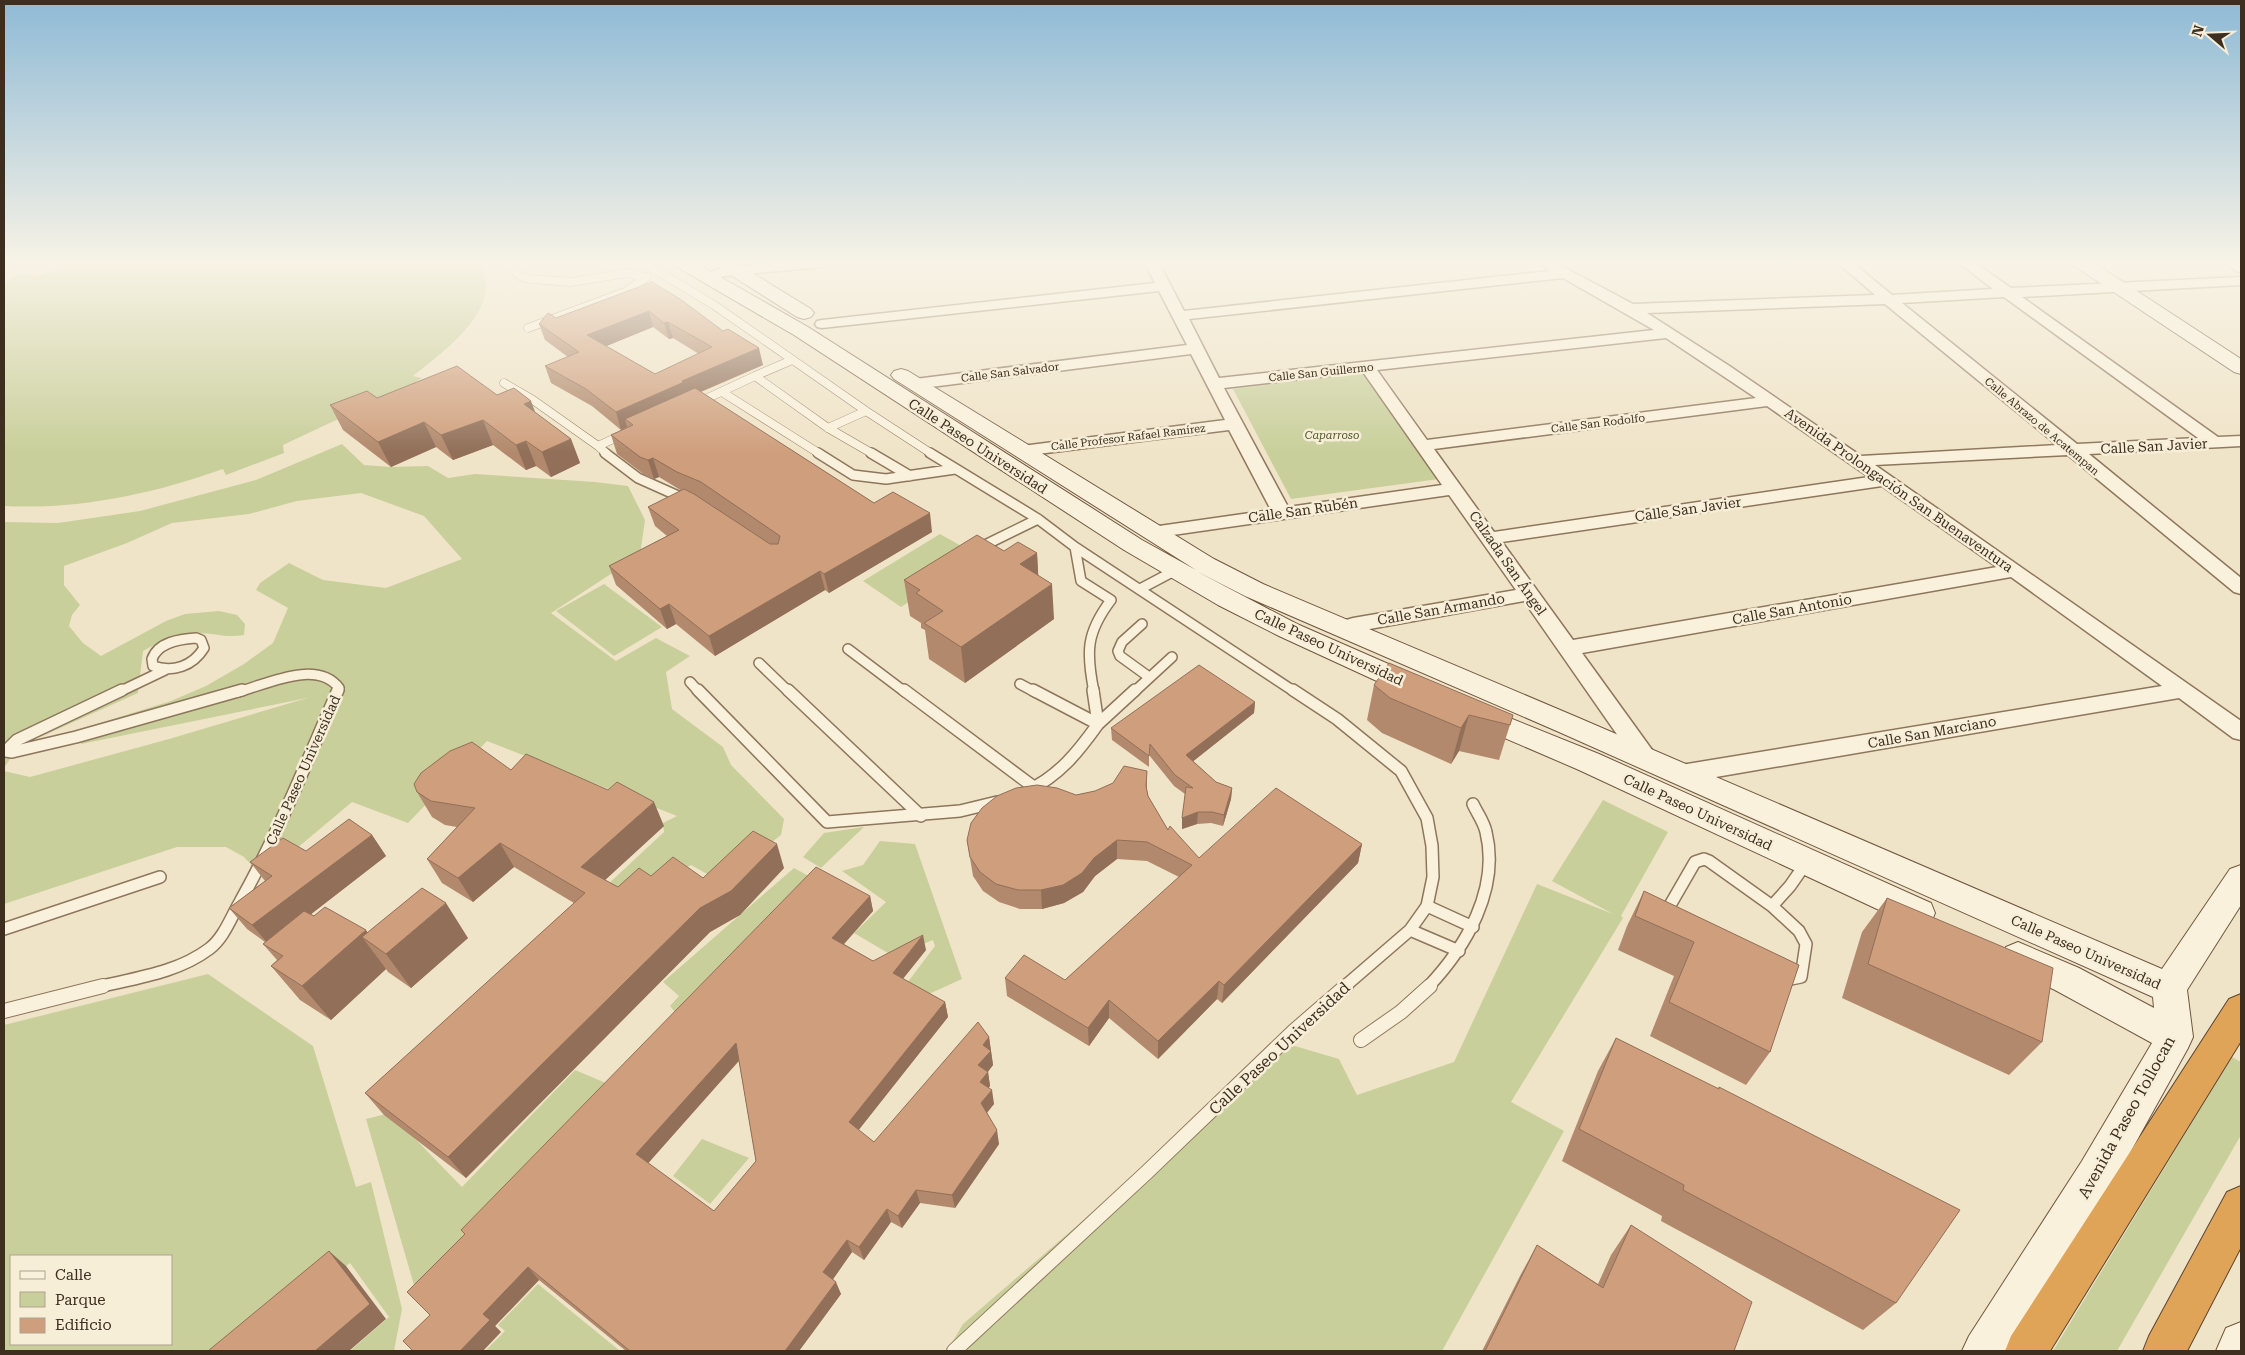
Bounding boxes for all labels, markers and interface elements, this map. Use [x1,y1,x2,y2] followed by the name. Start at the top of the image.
[2185,10,2235,60] north arrow
[2188,23,2207,38] text: N
[960,360,1060,385] street label: Calle San Salvador
[1268,360,1374,384] street label: Calle San Guillermo
[1982,375,2101,478] street label: Calle Abrazo de Acatempan
[906,395,1050,497] street label: Calle Paseo Universidad
[1782,405,2017,576] street label: Avenida Prolongación San Buenaventura
[1550,411,1646,436] street label: Calle San Rodolfo
[1050,422,1206,453] street label: Calle Profesor Rafael Ramírez
[1305,429,1359,442] park label: Caparroso
[2100,435,2208,457] street label: Calle San Javier
[1247,494,1359,526] street label: Calle San Rubén
[1634,494,1742,524] street label: Calle San Javier
[1466,508,1550,619] street label: Calzada San Ángel
[1376,590,1506,628] street label: Calle San Armando
[1731,591,1853,627] street label: Calle San Antonio
[1252,605,1406,689] street label: Calle Paseo Universidad
[263,693,343,847] street label: Calle Paseo Universidad
[1866,713,1998,751] street label: Calle San Marciano
[1621,770,1775,854] street label: Calle Paseo Universidad
[2009,912,2163,992] street label: Calle Paseo Universidad
[1205,978,1354,1119] street label: Calle Paseo Universidad
[2074,1033,2179,1202] street label: Avenida Paseo Tollocan
[10,1255,172,1345] legend
[55,1266,91,1284] text: Calle
[55,1291,106,1309] text: Parque
[55,1316,112,1334] text: Edificio

